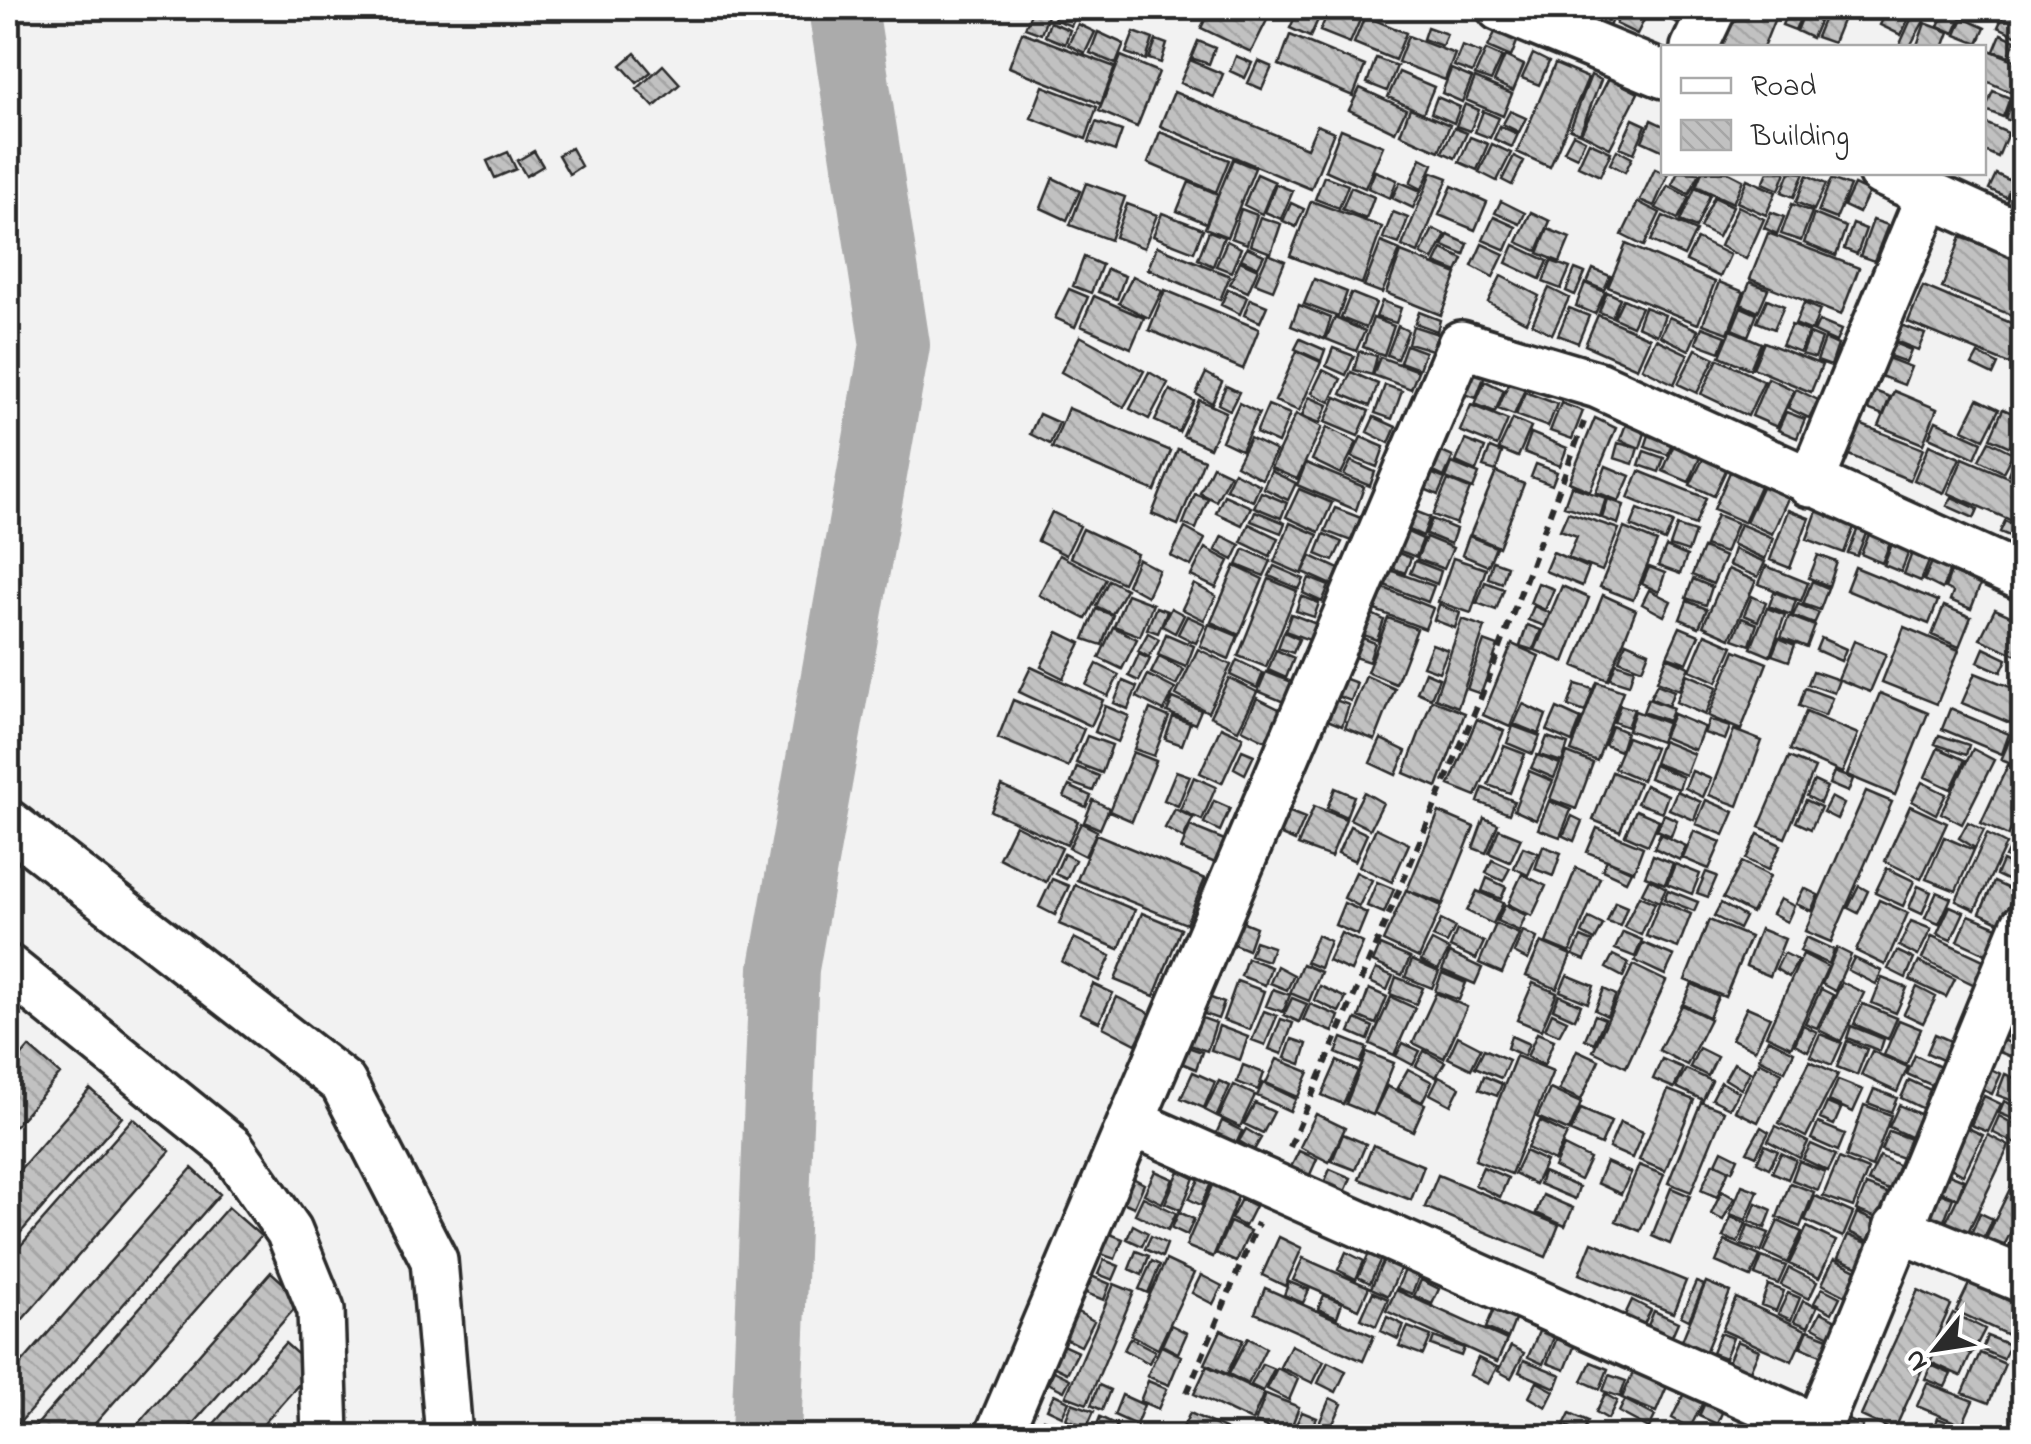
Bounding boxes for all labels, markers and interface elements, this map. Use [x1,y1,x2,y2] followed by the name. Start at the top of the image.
[1661,45,1986,175] legend
[1751,66,1816,110] text: Road
[1750,116,1849,160] text: Building
[1886,1299,1986,1399] north arrow
[1895,1341,1940,1378] text: N

